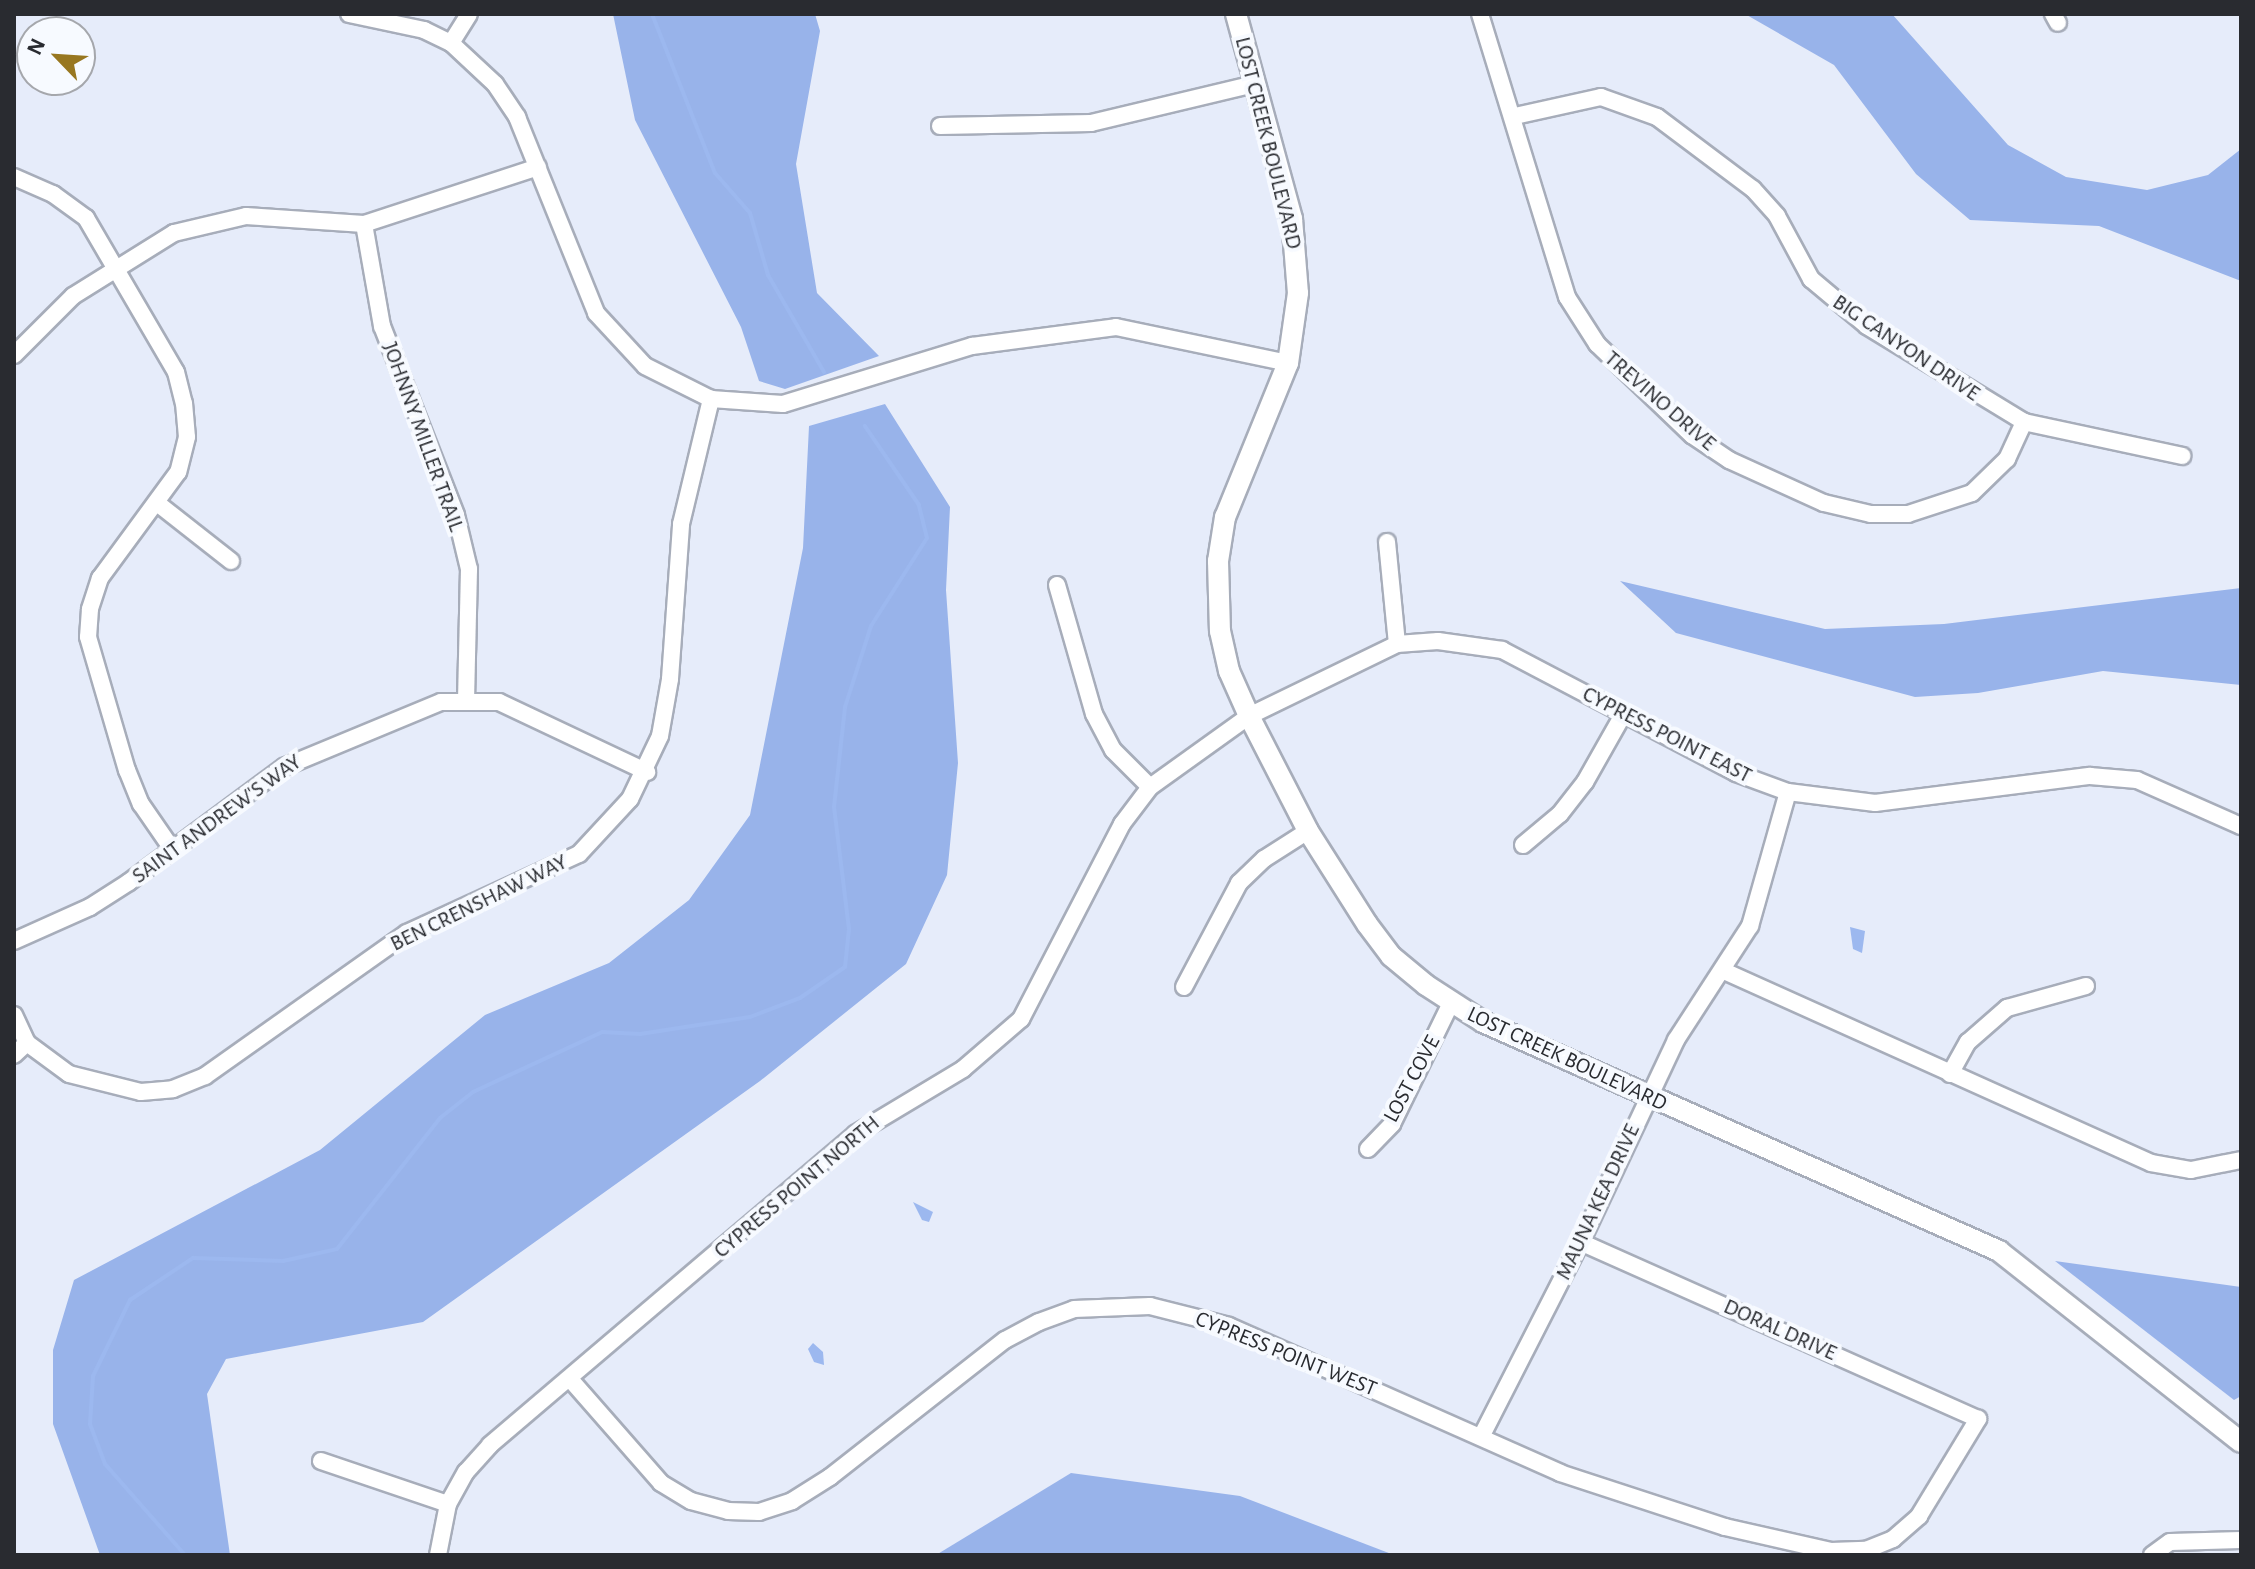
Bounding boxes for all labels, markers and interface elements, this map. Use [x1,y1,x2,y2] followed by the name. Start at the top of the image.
[16,16,96,96] north arrow
[1229,34,1307,252] street label: LOST CREEK BOULEVARD
[23,35,49,58] text: N
[1827,289,1985,407] street label: BIG CANYON DRIVE
[376,339,470,535] street label: JOHNNY MILLER TRAIL
[1599,345,1721,457] street label: TREVINO DRIVE
[1578,681,1756,789] street label: CYPRESS POINT EAST
[127,749,307,889] street label: SAINT ANDREW'S WAY
[386,849,572,957] street label: BEN CRENSHAW WAY
[1463,1001,1671,1117] street label: LOST CREEK BOULEVARD
[1378,1031,1446,1127] street label: LOST COVE
[709,1110,885,1264] street label: CYPRESS POINT NORTH
[1550,1120,1646,1284] street label: MAUNA KEA DRIVE
[1719,1293,1841,1367] street label: DORAL DRIVE
[1191,1306,1381,1402] street label: CYPRESS POINT WEST

